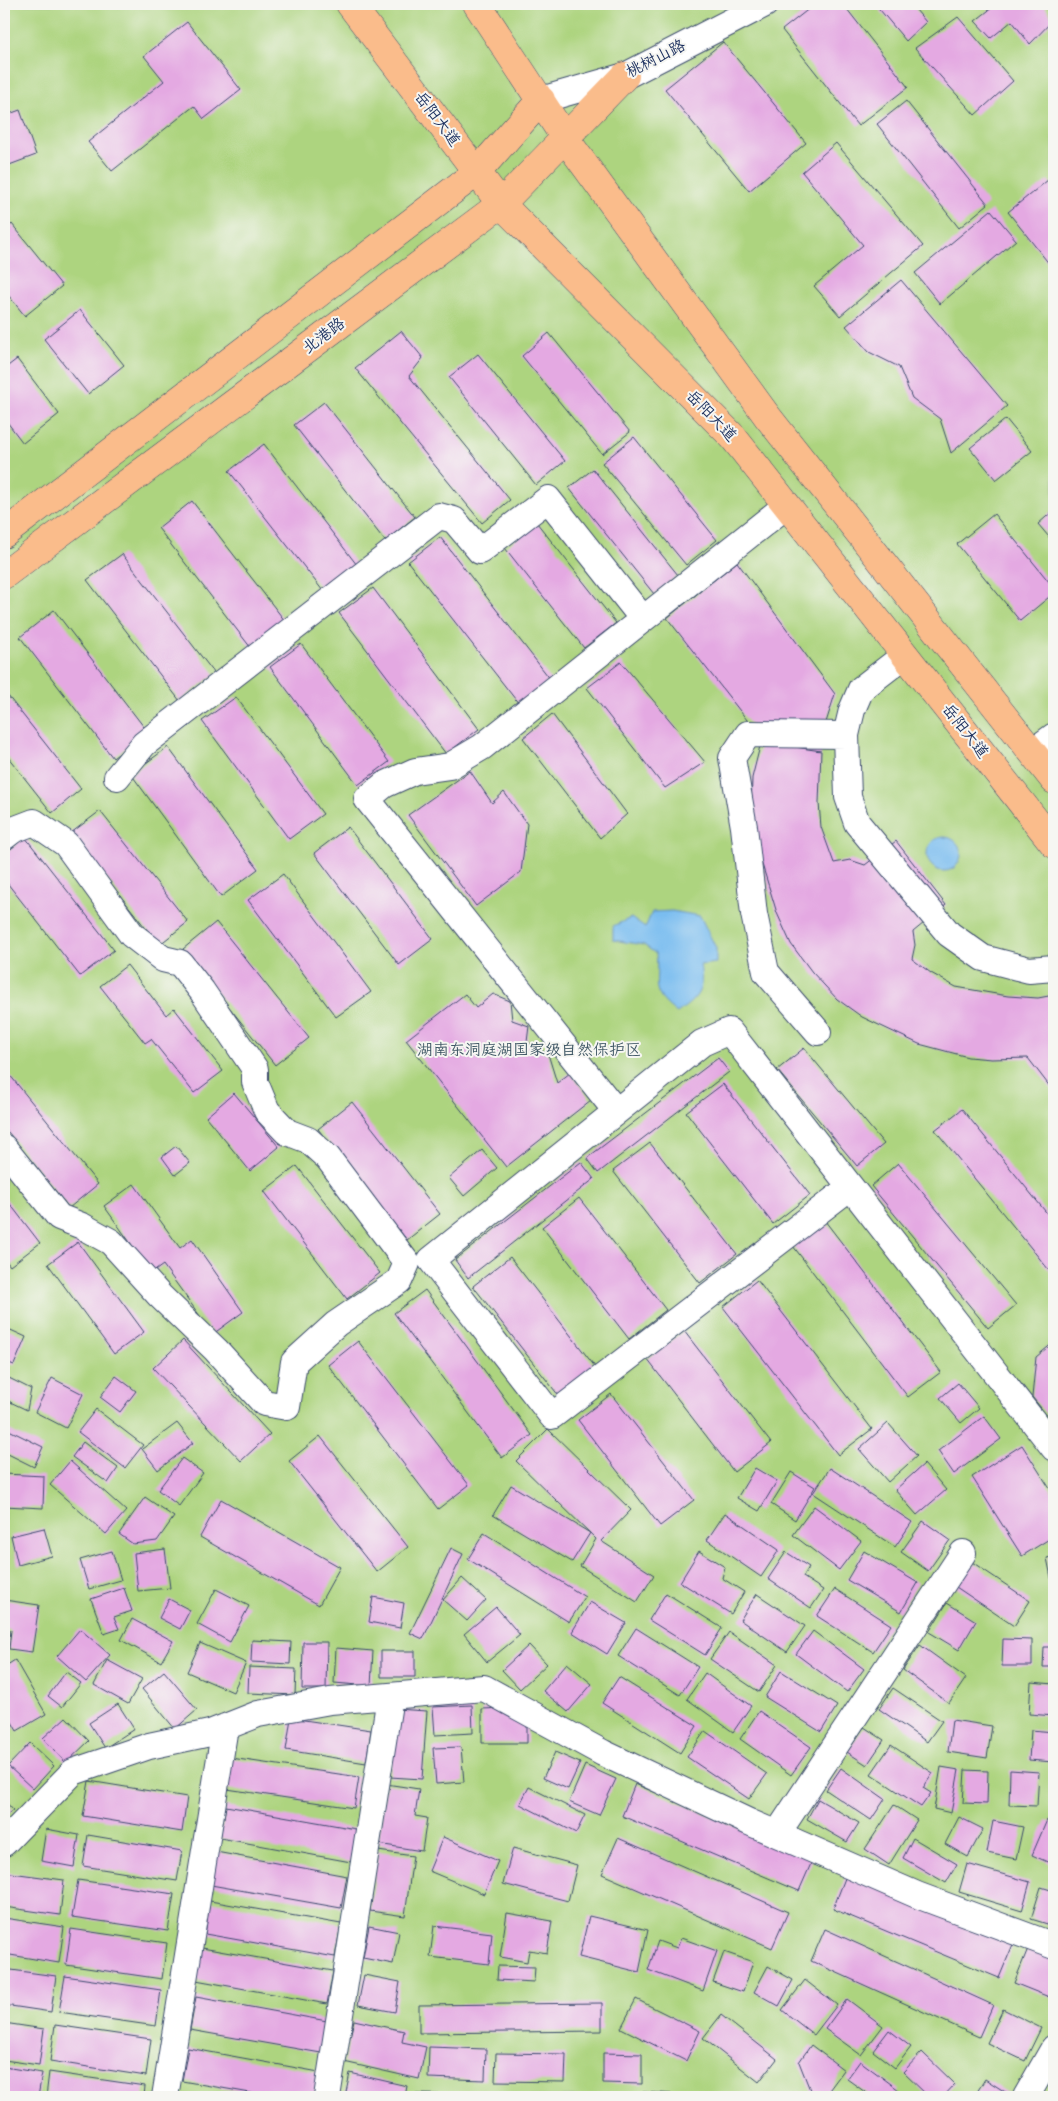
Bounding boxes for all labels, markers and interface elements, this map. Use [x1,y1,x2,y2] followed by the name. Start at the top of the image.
[623,35,689,83] street label: 桃树山路
[409,87,465,151] street label: 岳阳大道
[299,313,349,359] street label: 北港路
[681,386,741,446] street label: 岳阳大道
[937,699,993,763] street label: 岳阳大道
[417,1040,641,1061] park label: 湖南东洞庭湖国家级自然保护区

